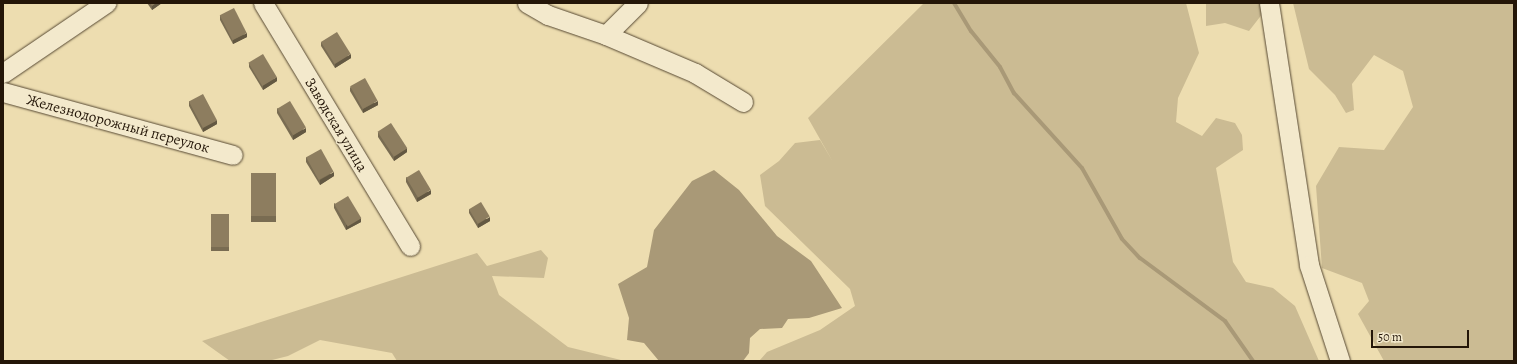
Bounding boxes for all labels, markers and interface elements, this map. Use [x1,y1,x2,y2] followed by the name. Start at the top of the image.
[301,75,371,175] street label: Заводская улица
[25,91,211,157] street label: Железнодорожный переулок
[1373,322,1471,348] scale bar
[1378,329,1402,345] text: 50 m

